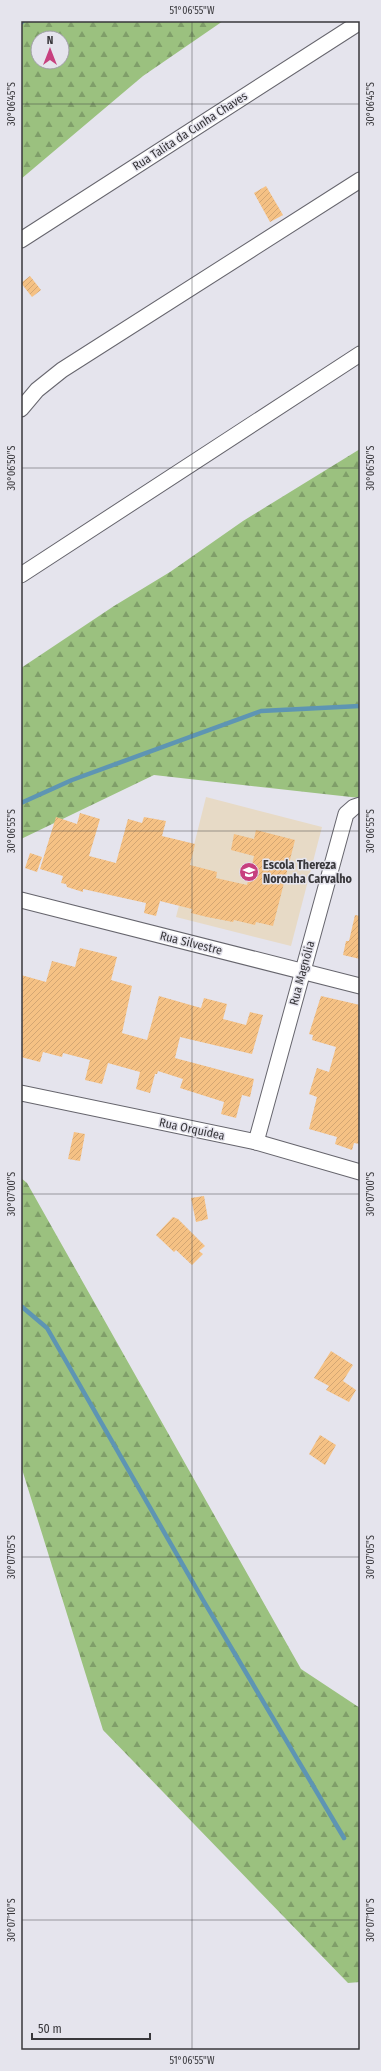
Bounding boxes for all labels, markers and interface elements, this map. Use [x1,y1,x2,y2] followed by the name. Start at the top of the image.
[170,5,215,17] text: 51°06'55"W
[30,30,70,70] north arrow
[47,34,53,47] text: N
[6,82,18,126] text: 30°06'45"S
[365,82,377,126] text: 30°06'45"S
[130,89,250,173] street label: Rua Talita da Cunha Chaves
[6,446,18,490] text: 30°06'50"S
[365,446,377,490] text: 30°06'50"S
[6,809,18,853] text: 30°06'55"S
[365,809,377,853] text: 30°06'55"S
[263,858,352,886] place label: Escola Thereza Noronha Carvalho
[238,861,260,883] school or university icon: Escola Thereza Noronha Carvalho
[158,929,224,958] street label: Rua Silvestre
[287,939,317,1007] street label: Rua Magnólia
[158,1115,226,1143] street label: Rua Orquídea
[6,1172,18,1216] text: 30°07'00"S
[365,1172,377,1216] text: 30°07'00"S
[6,1535,18,1579] text: 30°07'05"S
[365,1535,377,1579] text: 30°07'05"S
[6,1898,18,1942] text: 30°07'10"S
[365,1898,377,1942] text: 30°07'10"S
[32,2015,150,2041] scale bar
[38,2022,62,2036] text: 50 m
[170,2055,215,2067] text: 51°06'55"W

